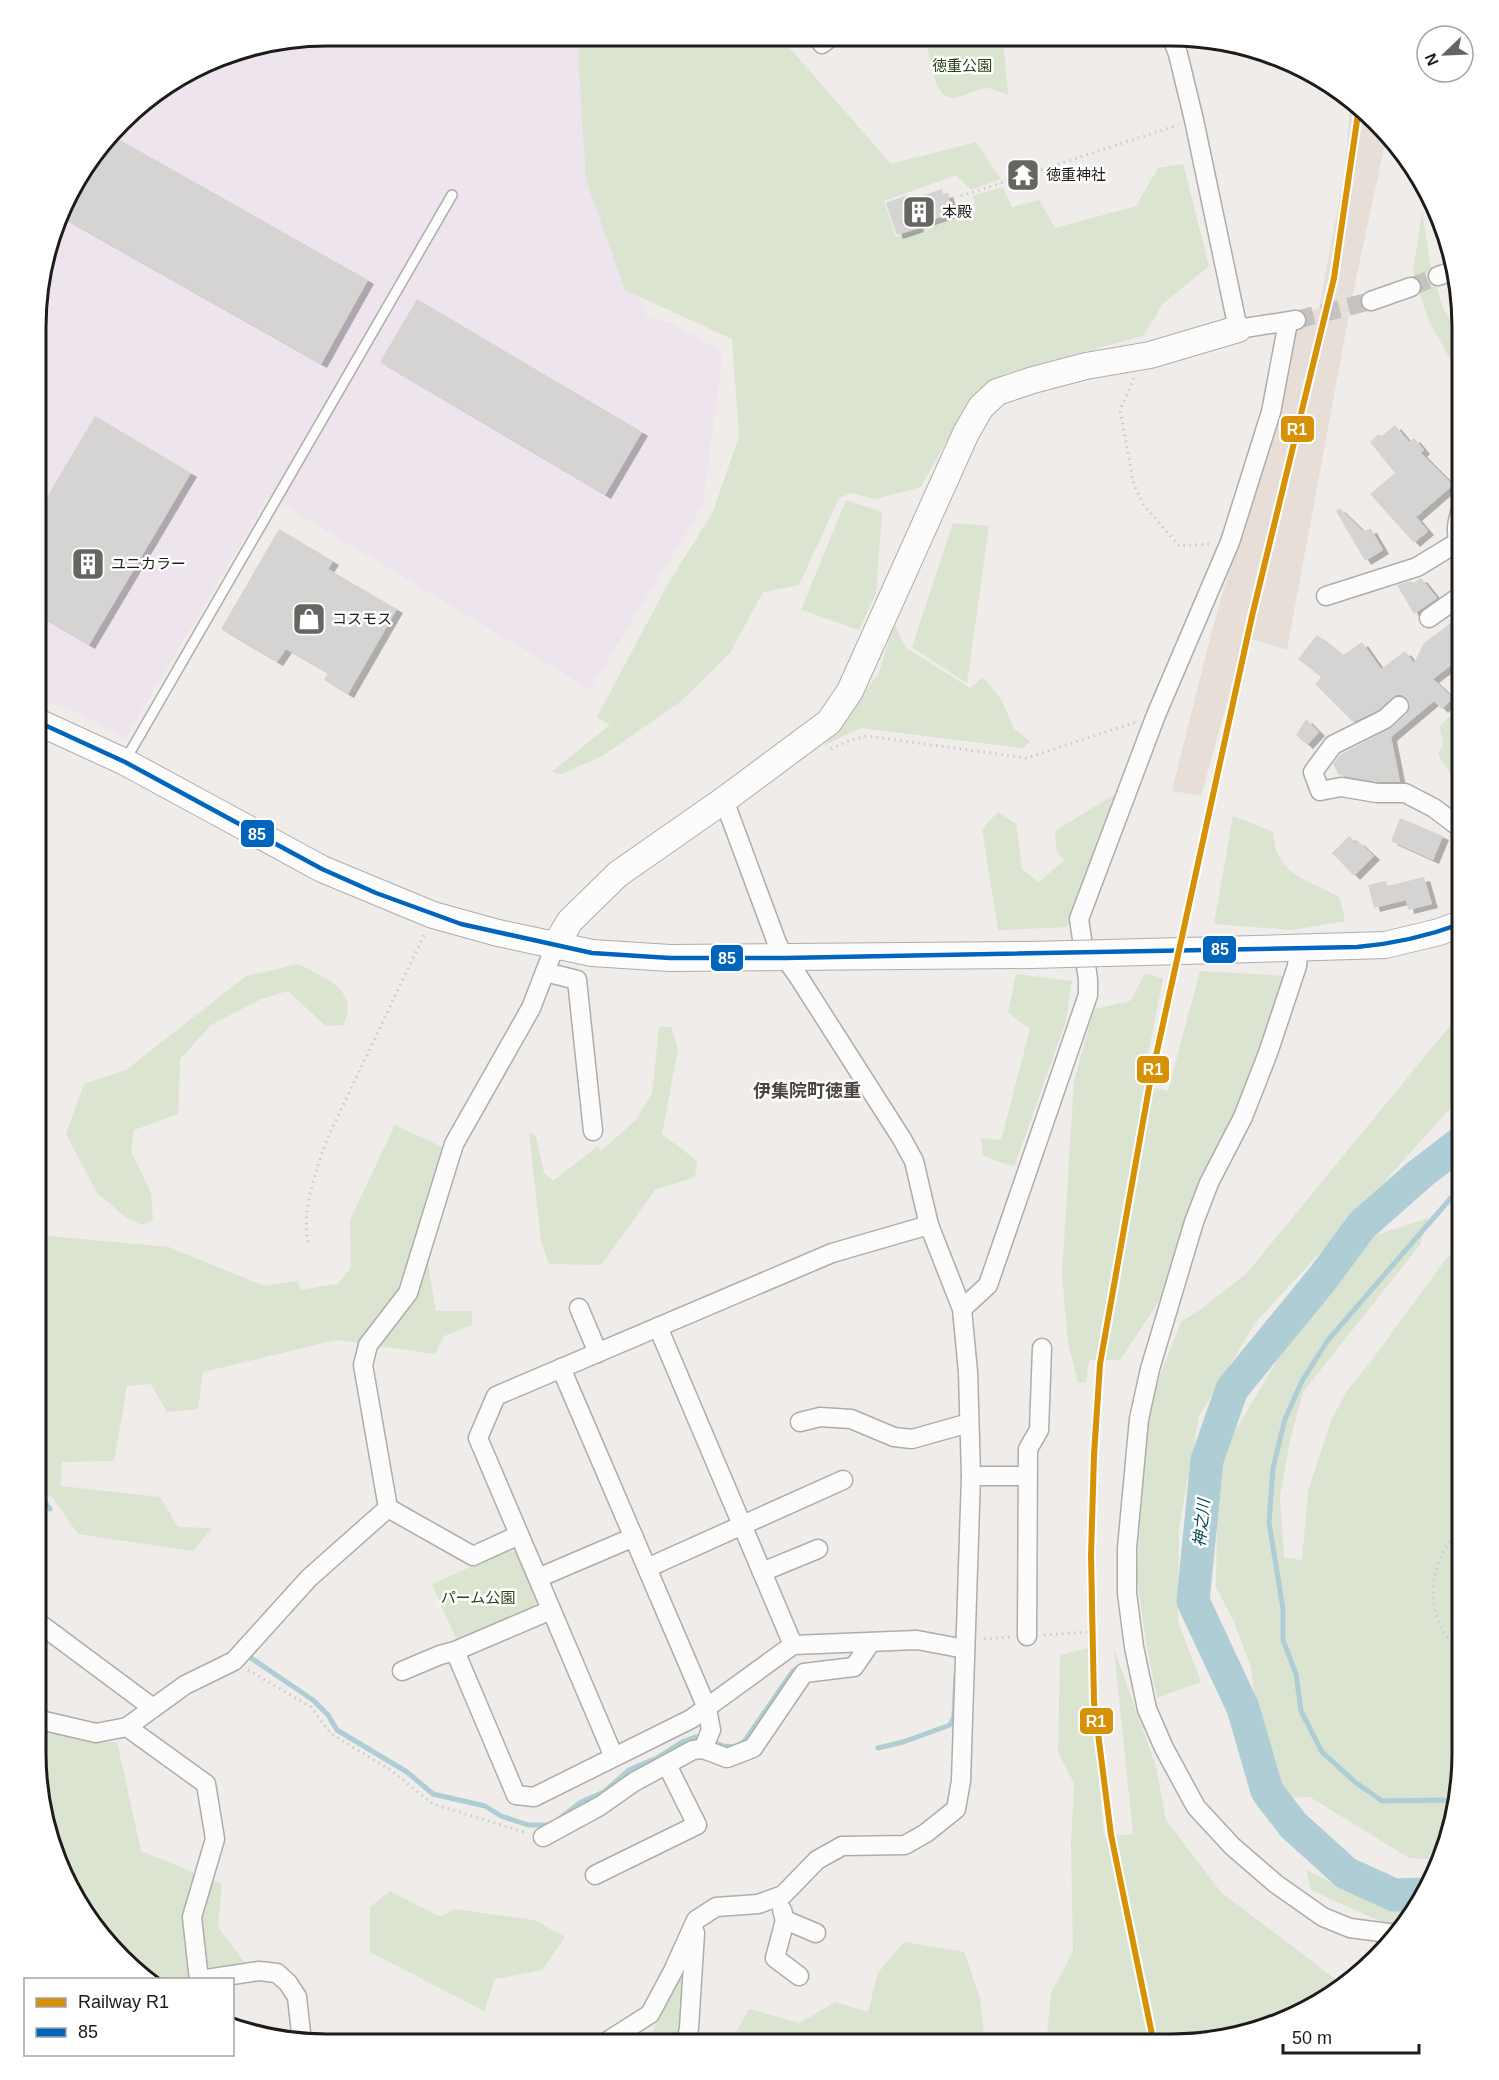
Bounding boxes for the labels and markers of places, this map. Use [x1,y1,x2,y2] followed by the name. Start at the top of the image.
[1005,157,1041,193] temple icon: 徳重神社
[1046,166,1106,183] place label: 徳重神社
[901,194,937,230] building icon: 本殿
[942,203,972,220] place label: 本殿
[70,546,106,582] building icon: ユニカラー
[111,555,186,572] place label: ユニカラー
[291,601,327,637] shop icon: コスモス
[332,610,392,627] place label: コスモス

